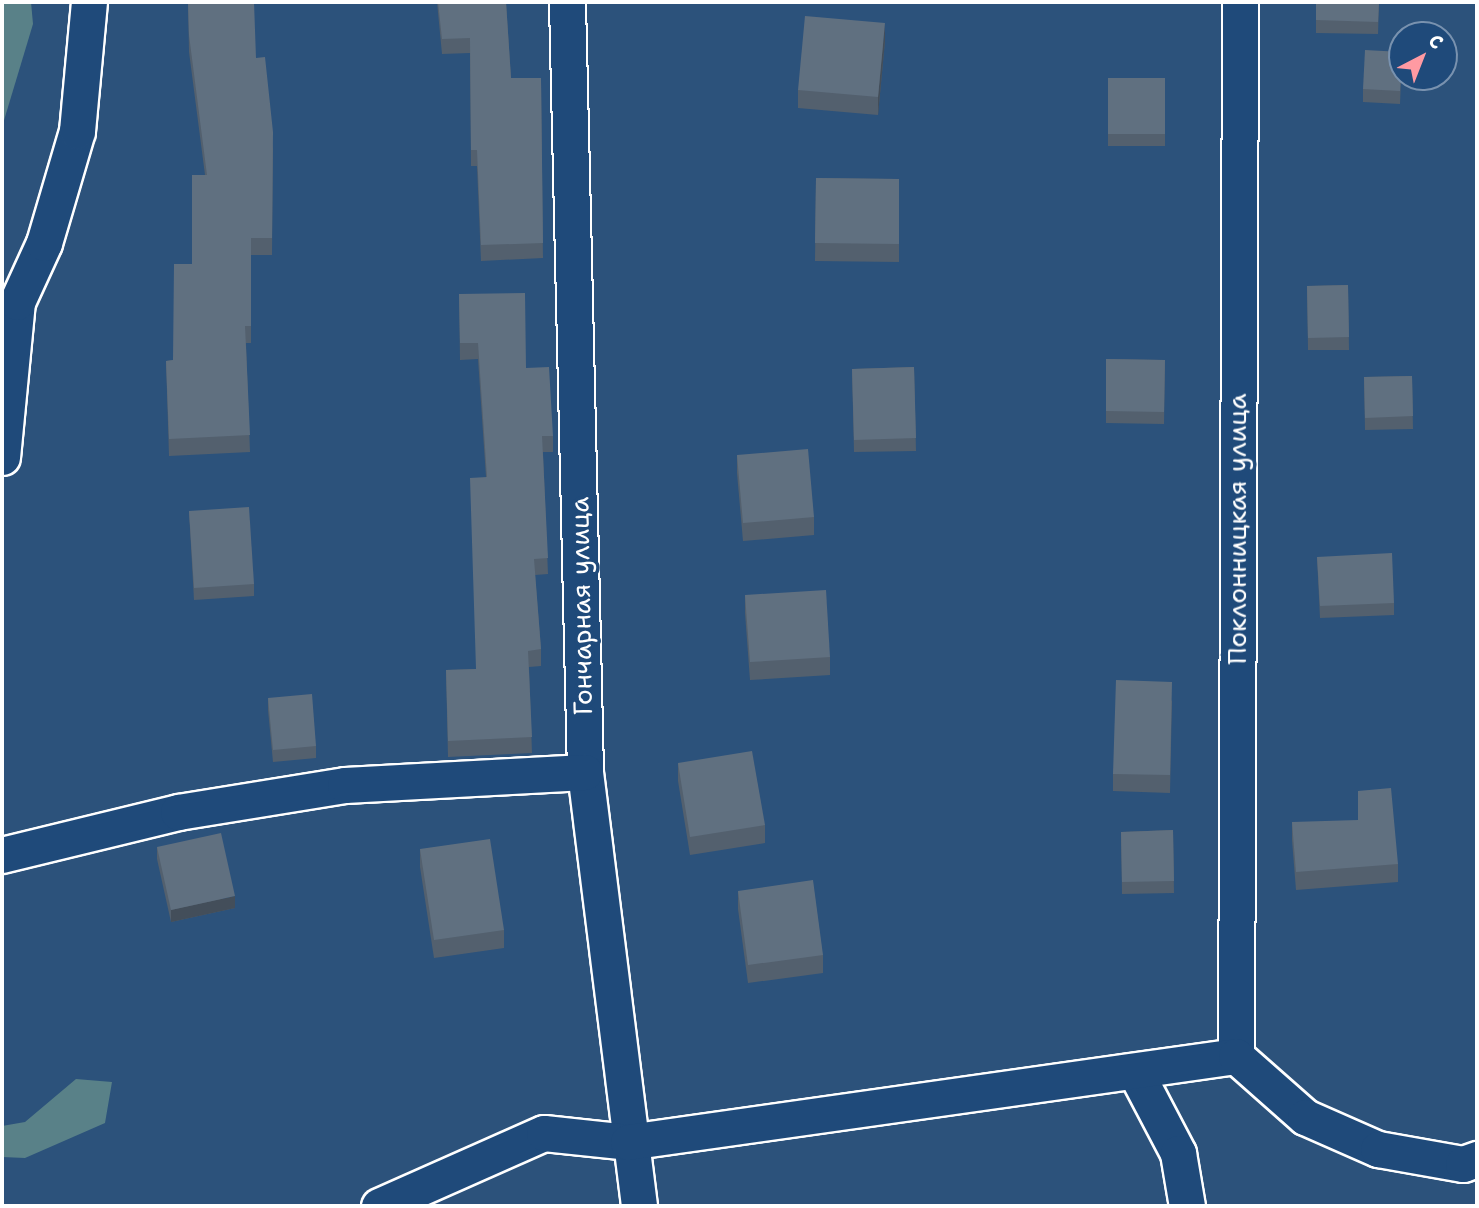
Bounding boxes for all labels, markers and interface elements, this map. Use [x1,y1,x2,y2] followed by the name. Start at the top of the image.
[1388,21,1458,91] north arrow
[1423,28,1449,55] text: С
[1221,393,1253,665] street label: Поклонницкая улица
[563,496,599,716] street label: Гончарная улица

